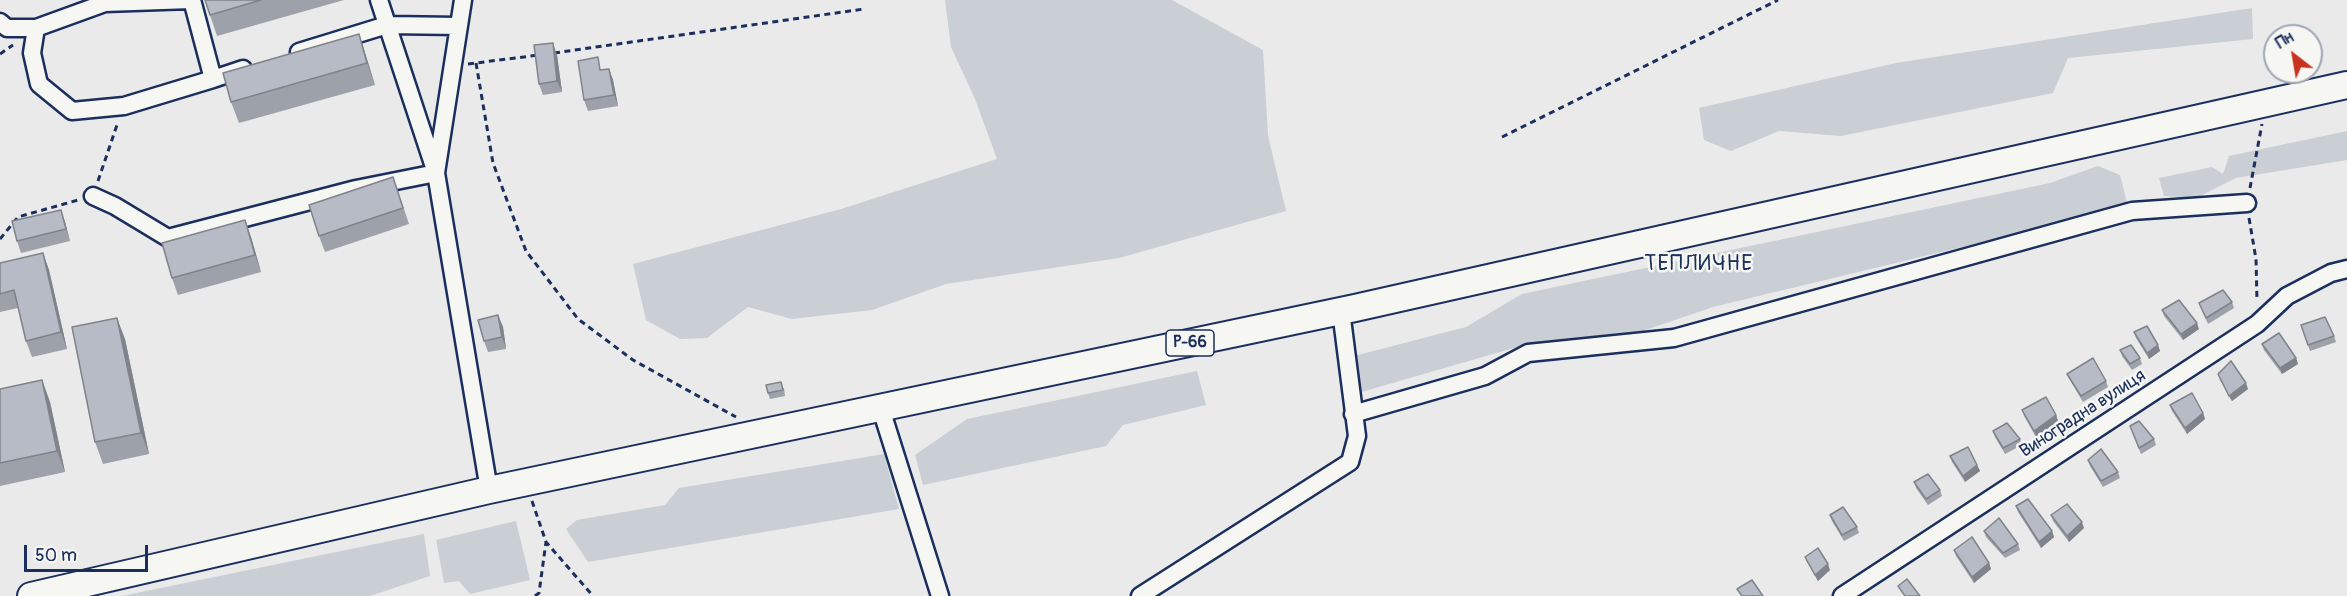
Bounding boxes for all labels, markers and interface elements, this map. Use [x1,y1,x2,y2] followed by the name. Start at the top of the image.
[2263,24,2323,84] north arrow
[2272,27,2297,53] text: Пн
[1644,252,1754,278] district label: ТЕПЛИЧНЕ
[1166,330,1214,356] road number: Р-66
[2016,365,2150,463] street label: Виноградна вулиця
[27,533,152,571] scale bar
[35,544,77,567] text: 50 m

